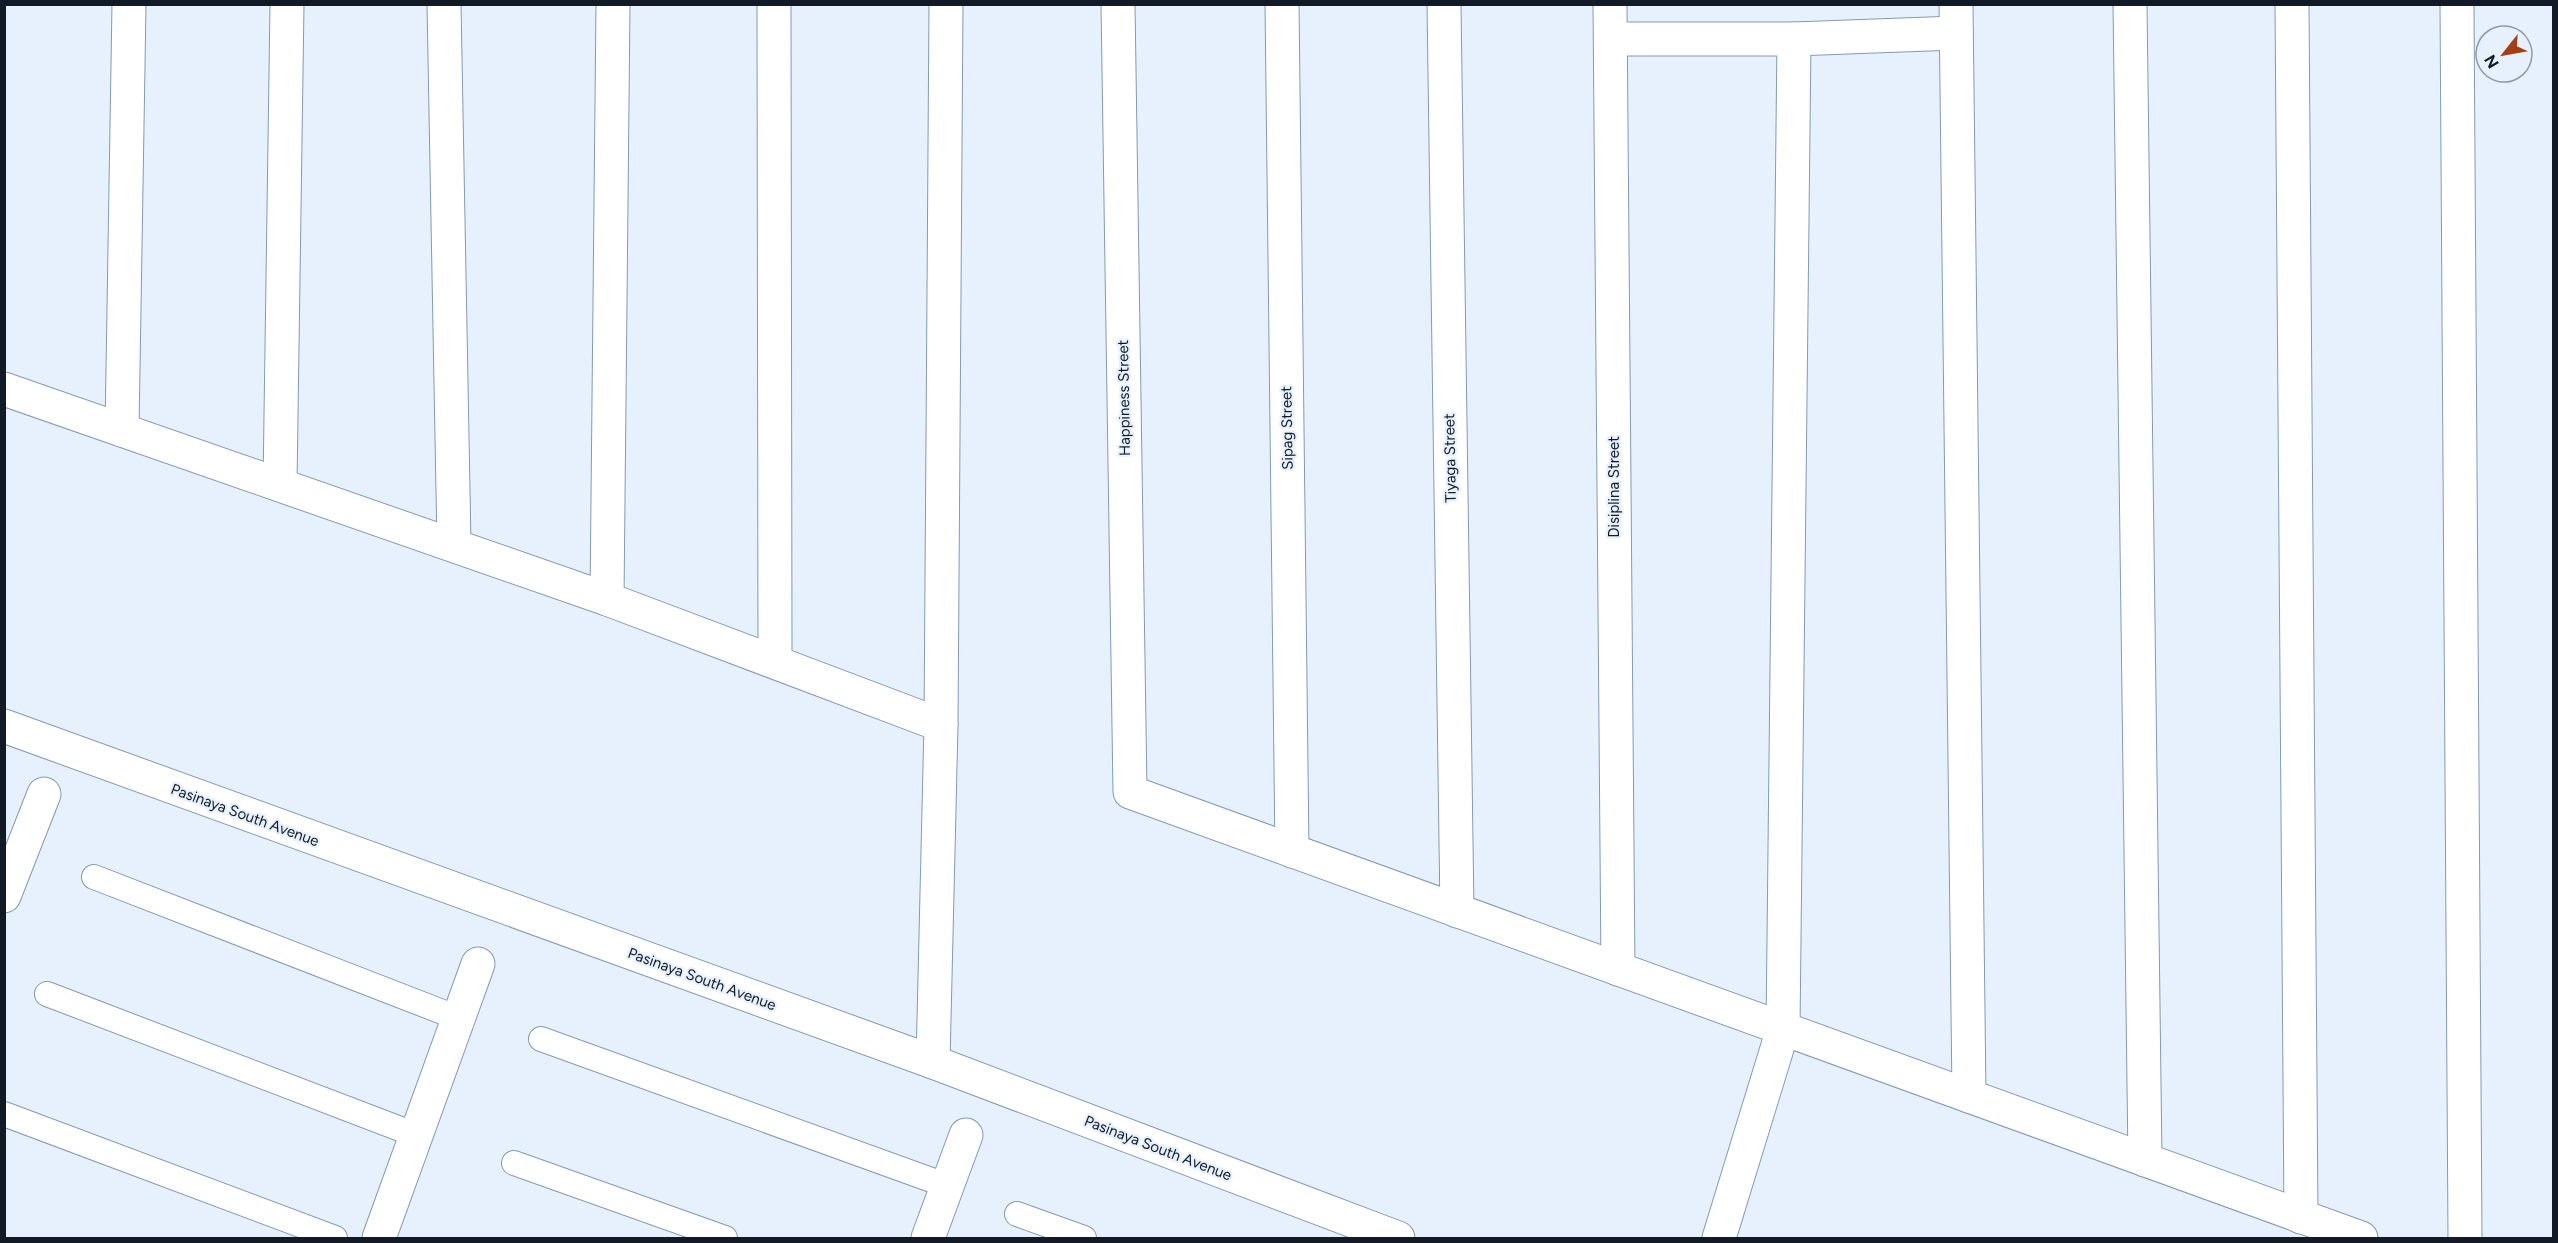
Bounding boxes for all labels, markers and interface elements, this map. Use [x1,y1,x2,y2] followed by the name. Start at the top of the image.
[2474,24,2534,84] north arrow
[2480,51,2503,72] text: N
[1114,339,1134,456] street label: Happiness Street
[1277,386,1297,470] street label: Sipag Street
[1440,413,1460,503] street label: Tiyaga Street
[1605,436,1623,538] street label: Disiplina Street
[168,780,322,850] street label: Pasinaya South Avenue
[625,944,779,1014] street label: Pasinaya South Avenue
[1082,1112,1234,1184] street label: Pasinaya South Avenue

